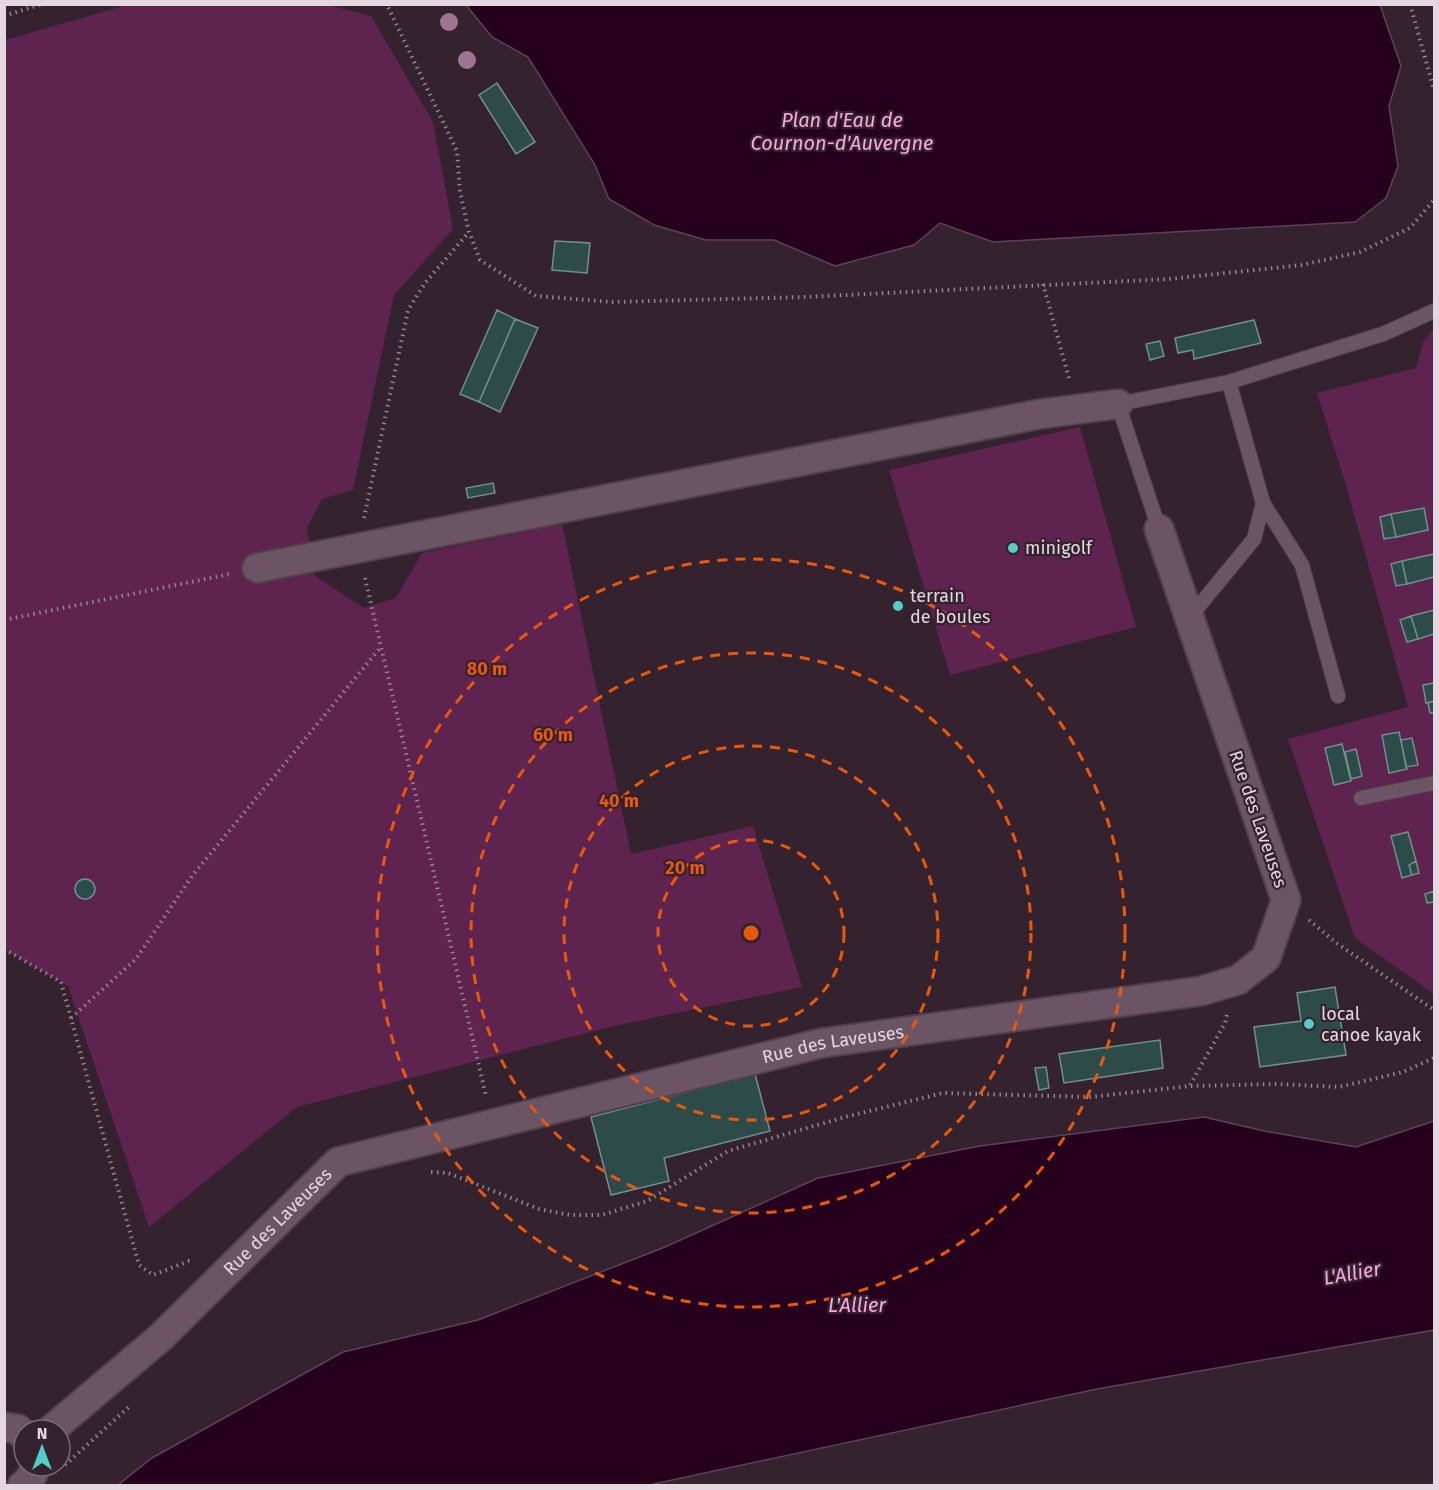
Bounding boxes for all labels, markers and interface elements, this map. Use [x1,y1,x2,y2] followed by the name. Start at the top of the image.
[751,108,933,155] water label: Plan d'Eau de Cournon-d'Auvergne
[1025,537,1094,559] place label: minigolf
[1006,541,1020,555] marker: minigolf
[910,585,990,628] place label: terrain de boules
[891,599,905,613] marker: terrain de boules
[467,658,507,680] text: 80 m
[533,724,573,746] text: 60 m
[1224,747,1292,891] street label: Rue des Laveuses
[599,790,639,812] text: 40 m
[665,857,705,879] text: 20 m
[741,923,761,943] centre of rings
[1321,1003,1422,1046] place label: local canoe kayak
[1302,1017,1316,1031] marker: local canoe kayak
[760,1021,905,1068] street label: Rue des Laveuses
[219,1163,336,1280] street label: Rue des Laveuses
[1321,1256,1384,1290] water label: L'Allier
[828,1293,887,1317] water label: L'Allier
[12,1418,72,1478] north arrow
[37,1424,47,1443] text: N

